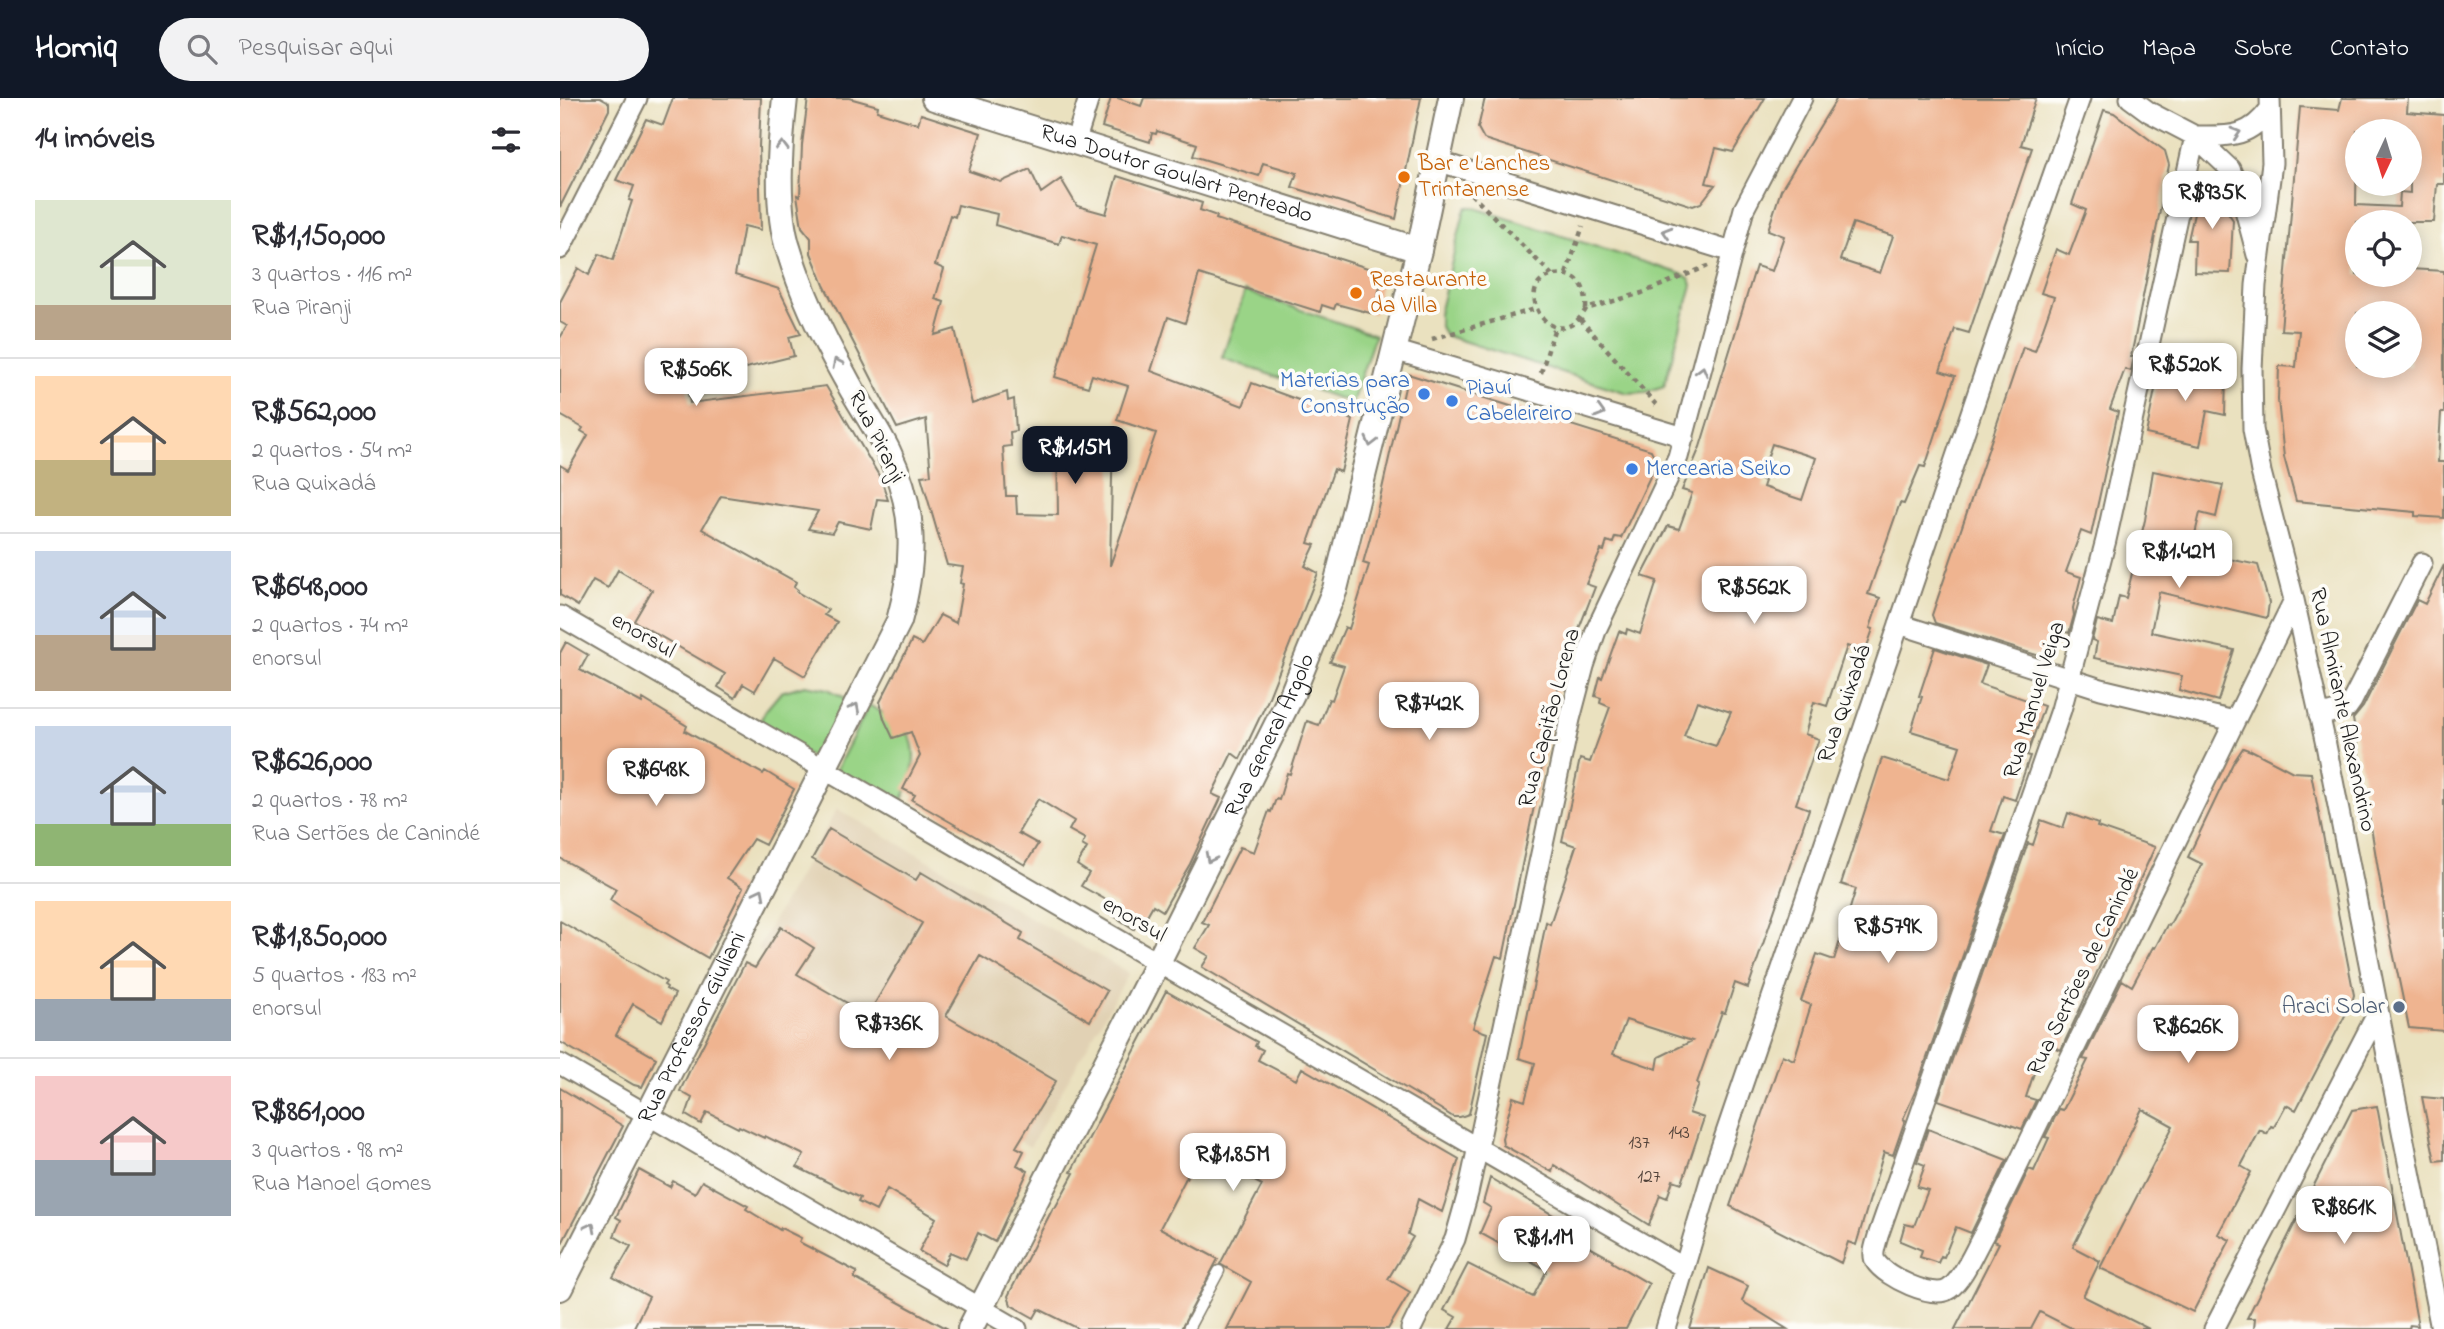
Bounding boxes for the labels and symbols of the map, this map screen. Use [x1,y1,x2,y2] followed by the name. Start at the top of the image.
[1036,116,1317,232] street label: Rua Doutor Goulart Penteado
[2345,119,2422,196] north arrow
[2230,127,2242,141] one-way arrow
[775,141,790,152] one-way arrow
[1417,148,1550,207] place label: Bar e Lanches Trintanense
[1396,169,1412,185] marker: Bar e Lanches Trintanense
[2155,172,2269,231] pin: R$935K
[1661,225,1673,240] one-way arrow
[1370,264,1488,323] place label: Restaurante da Villa
[1348,285,1364,301] marker: Restaurante da Villa
[2128,344,2242,403] pin: R$520K
[639,348,753,408] pin: R$506K
[832,358,846,370] one-way arrow
[1280,365,1410,424] place label: Materias para Construção
[1693,365,1708,377] one-way arrow
[1466,372,1573,431] place label: Piauí Cabeleireiro
[839,385,913,489] street label: Rua Piranji
[1416,386,1432,402] marker: Materias para Construção
[1444,393,1460,409] marker: Piauí Cabeleireiro
[1594,403,1606,418] one-way arrow
[1010,426,1140,486] pin: R$1.15M
[1365,436,1379,448] one-way arrow
[1646,453,1791,486] place label: Mercearia Seiko
[1624,461,1640,477] marker: Mercearia Seiko
[2114,531,2244,590] pin: R$1.42M
[1697,566,1811,626] pin: R$562K
[2300,585,2384,835] street label: Rua Almirante Alexandrino
[605,604,681,668] street label: enorsul
[1995,617,2076,783] street label: Rua Manuel Veiga
[1510,625,1590,811] street label: Rua Capitão Lorena
[1809,640,1881,768] street label: Rua Quixadá
[1216,649,1323,823] street label: Rua General Argolo
[1372,682,1486,742] pin: R$742K
[846,703,860,715] one-way arrow
[599,748,713,808] pin: R$648K
[1205,850,1219,863] one-way arrow
[2019,862,2149,1082] street label: Rua Sertões de Canindé
[752,888,766,900] one-way arrow
[1096,888,1172,952] street label: enorsul
[1831,906,1945,965] pin: R$579K
[630,926,755,1130] street label: Rua Professor Giuliani
[2282,991,2386,1024] place label: Araci Solar
[2391,999,2407,1015] marker: Araci Solar
[832,1002,946,1062] pin: R$736K
[2131,1006,2245,1065] pin: R$626K
[1668,1120,1690,1147] house number: 143
[1628,1130,1650,1157] house number: 137
[1168,1134,1298,1193] pin: R$1.85M
[1637,1164,1661,1191] house number: 127
[2287,1186,2401,1246] pin: R$861K
[1487,1216,1601,1276] pin: R$1.1M
[582,1222,596,1234] one-way arrow

